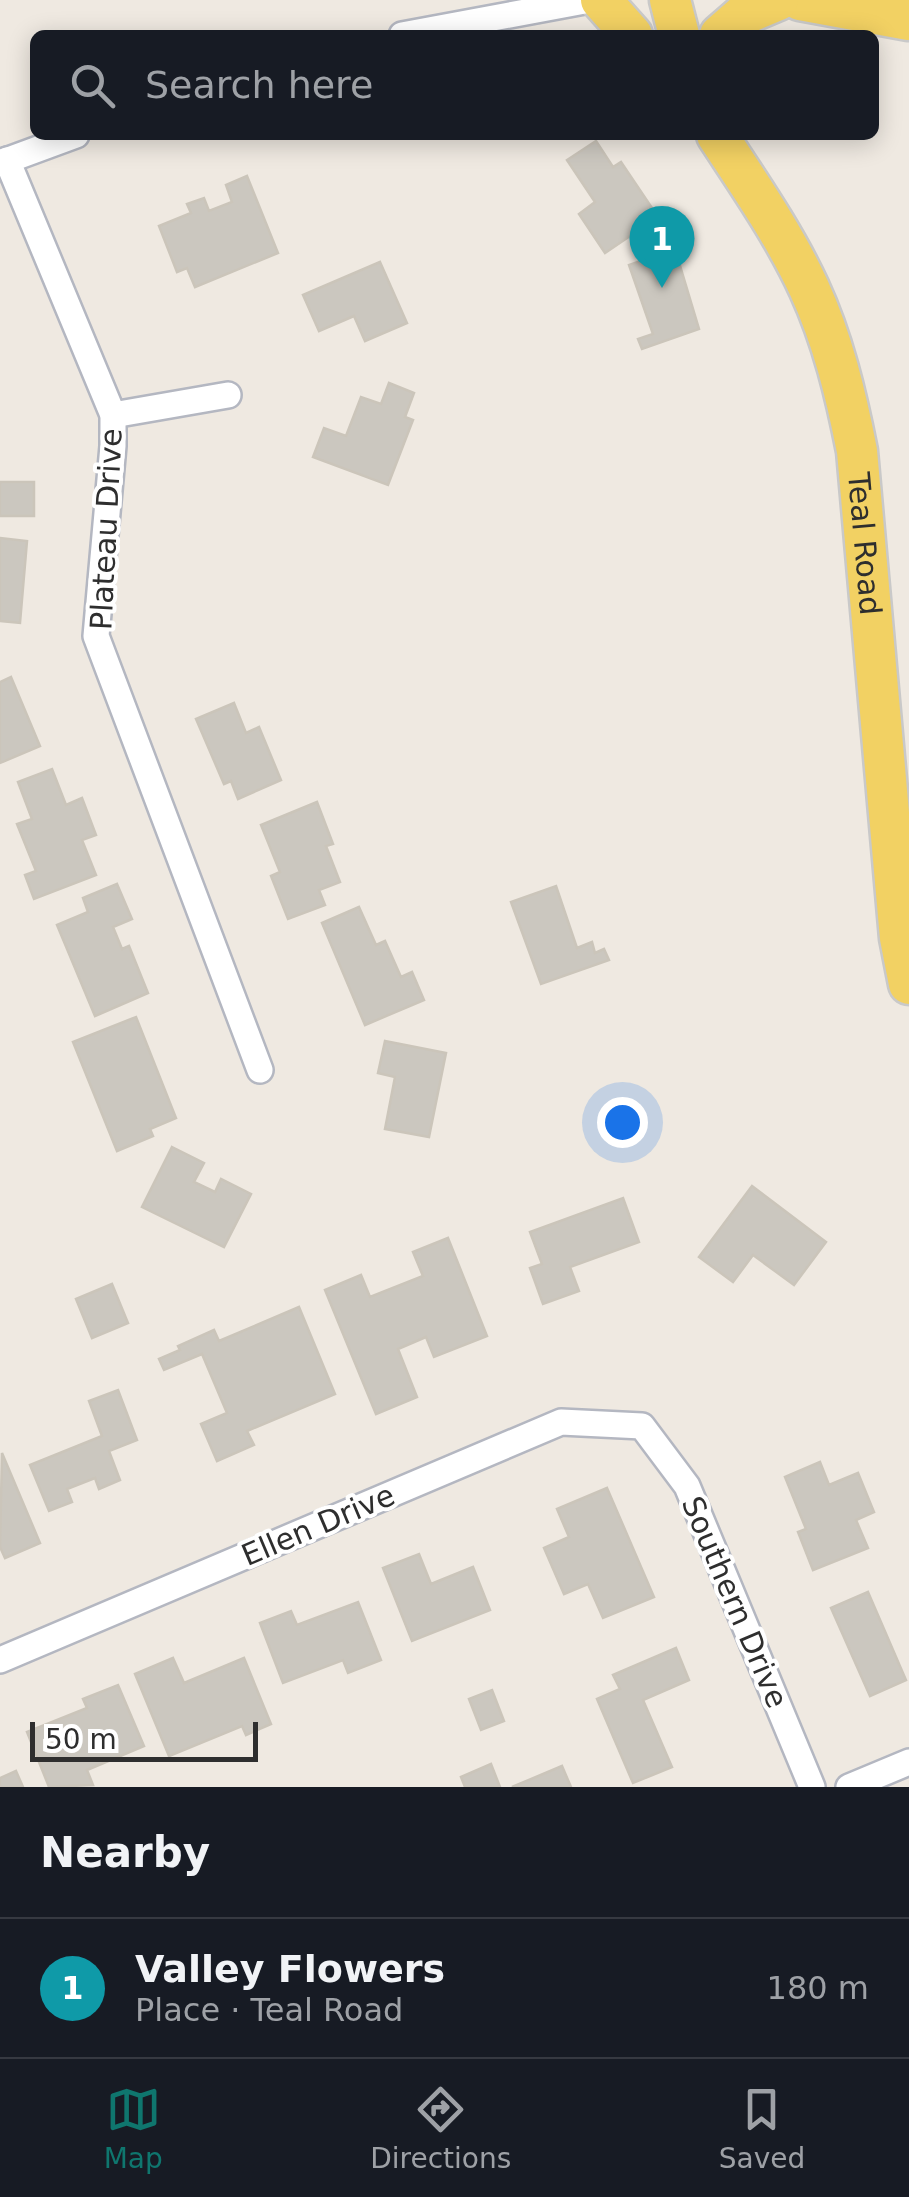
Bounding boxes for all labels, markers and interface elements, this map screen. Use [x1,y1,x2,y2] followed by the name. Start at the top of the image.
[30,30,879,140] search box
[65,58,120,113] icon: search
[145,63,373,107] text: Search here
[630,206,694,288] pin: 1
[83,427,129,631] street label: Plateau Drive
[841,470,889,617] street label: Teal Road
[597,1097,648,1148] your location
[236,1477,400,1573] street label: Ellen Drive
[675,1491,795,1713] street label: Southern Drive
[30,1717,258,1762] scale bar
[45,1723,117,1756] text: 50 m
[40,1828,210,1877] text: Nearby
[135,1947,445,1991] text: Valley Flowers
[61,1969,84,2007] text: 1
[767,1969,869,2007] text: 180 m
[135,1991,403,2029] text: Place · Teal Road
[104,2082,163,2175] tab: Map
[370,2082,511,2175] tab: Directions
[719,2082,805,2175] tab: Saved

